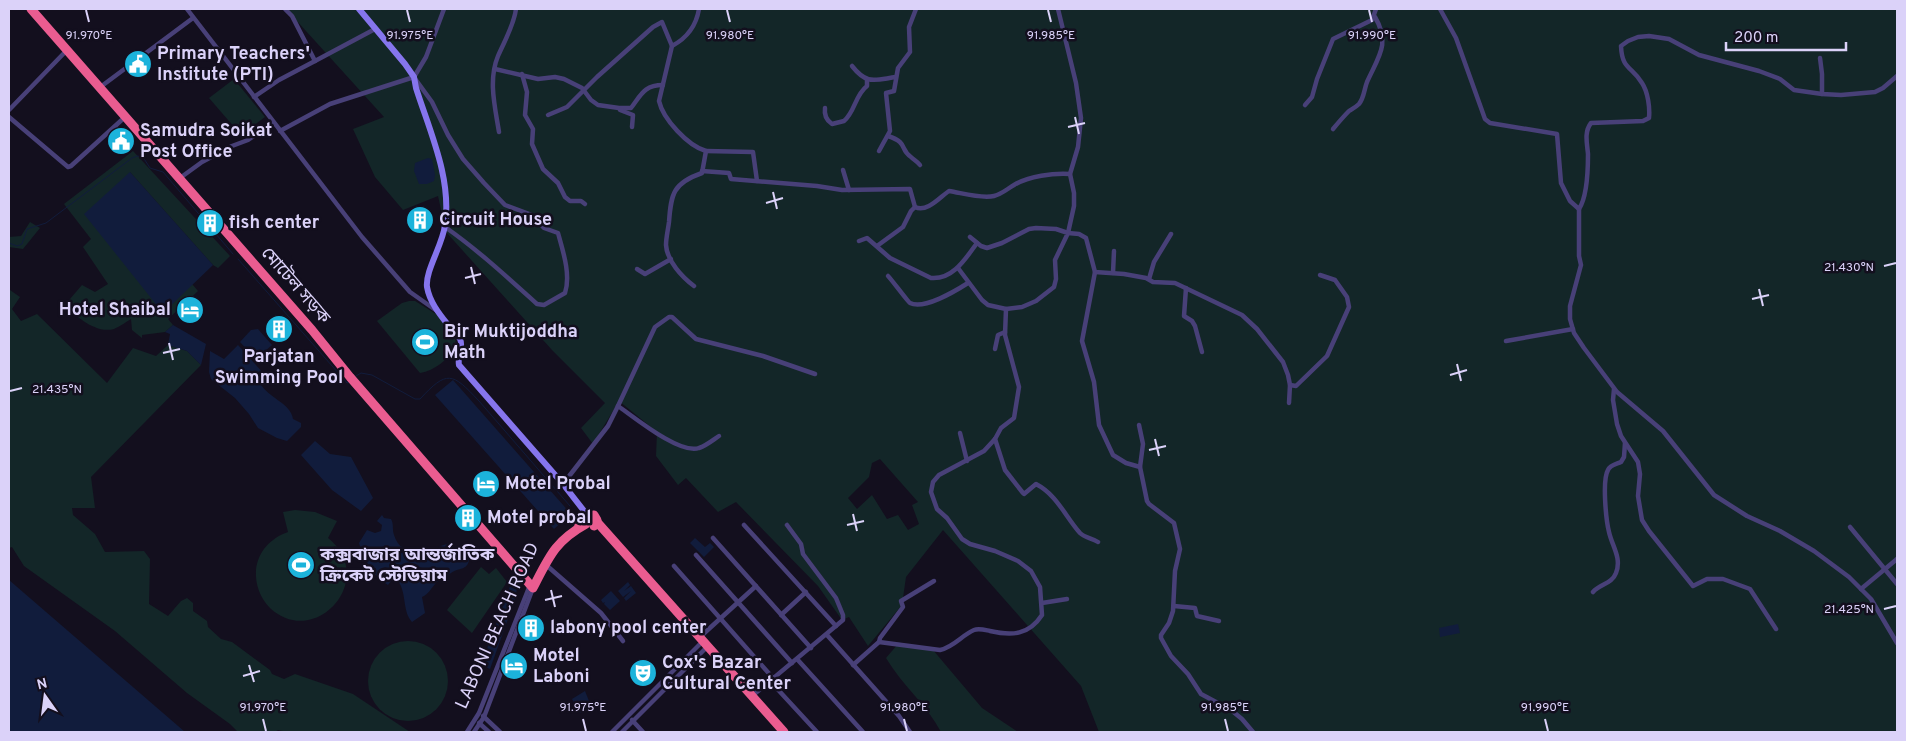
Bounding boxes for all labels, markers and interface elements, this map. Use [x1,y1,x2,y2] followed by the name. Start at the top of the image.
[1726,20,1846,52] scale bar
[66,28,112,44] text: 91.970°E
[387,28,433,44] text: 91.975°E
[706,28,754,44] text: 91.980°E
[1027,28,1075,44] text: 91.985°E
[1348,28,1396,44] text: 91.990°E
[1734,29,1779,48] text: 200 m
[157,43,310,87] place label: Primary Teachers' Institute (PTI)
[123,49,153,79] public building icon: Primary Teachers' Institute (PTI)
[140,120,272,164] place label: Samudra Soikat Post Office
[106,126,136,156] public building icon: Samudra Soikat Post Office
[405,205,435,235] building icon: Circuit House
[195,208,225,238] building icon: fish center
[439,209,552,232] place label: Circuit House
[229,212,320,235] place label: fish center
[255,243,335,330] street label: মোটেল সড়ক
[1824,260,1874,276] text: 21.430°N
[175,295,205,325] hotel icon: Hotel Shaibal
[59,299,171,322] place label: Hotel Shaibal
[264,314,294,344] building icon: Parjatan Swimming Pool
[444,321,578,365] place label: Bir Muktijoddha Math
[410,327,440,357] sports icon: Bir Muktijoddha Math
[215,346,343,390] place label: Parjatan Swimming Pool
[32,382,82,398] text: 21.435°N
[471,469,501,499] hotel icon: Motel Probal
[505,473,611,496] place label: Motel Probal
[453,503,483,533] building icon: Motel probal
[487,507,592,530] place label: Motel probal
[451,539,545,713] street label: LABONI BEACH ROAD
[319,543,495,588] place label: কক্সবাজার আন্তর্জাতিক ক্রিকেট স্টেডিয়াম
[286,550,316,580] sports icon: কক্সবাজার আন্তর্জাতিক ক্রিকেট স্টেডিয়াম
[1824,602,1874,618] text: 21.425°N
[516,613,546,643] building icon: labony pool center
[550,617,707,640] place label: labony pool center
[533,645,589,689] place label: Motel Laboni
[499,651,529,681] hotel icon: Motel Laboni
[662,652,791,696] place label: Cox's Bazar Cultural Center
[628,658,658,688] theatre icon: Cox's Bazar Cultural Center
[20,671,70,721] north arrow
[35,675,49,694] text: N
[240,700,286,716] text: 91.970°E
[560,700,606,716] text: 91.975°E
[880,700,928,716] text: 91.980°E
[1201,700,1249,716] text: 91.985°E
[1521,700,1569,716] text: 91.990°E

